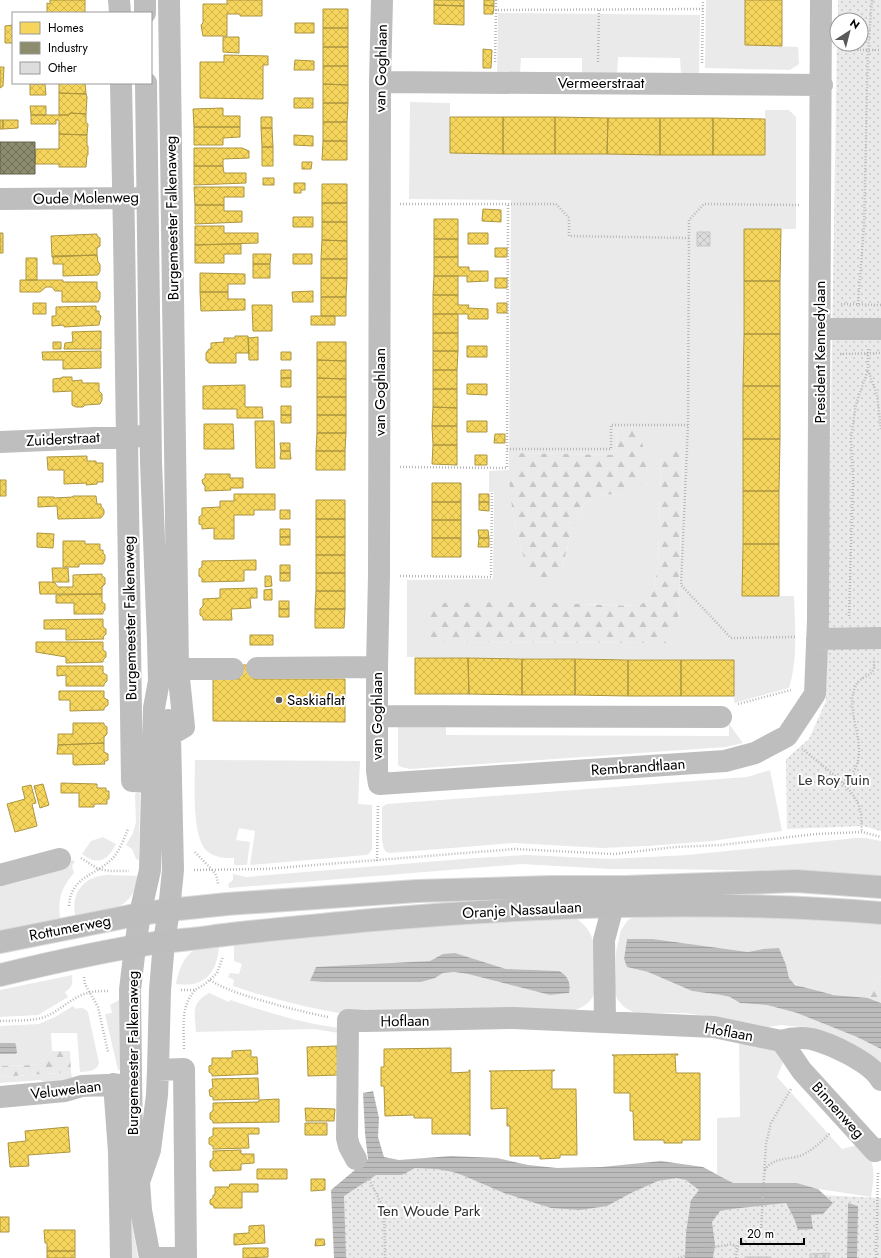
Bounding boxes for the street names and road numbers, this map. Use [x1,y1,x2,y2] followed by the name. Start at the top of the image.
[369,24,393,112] street label: van Goghlaan
[558,72,645,94] street label: Vermeerstraat
[160,135,184,301] street label: Burgemeester Falkenaweg
[33,186,139,210] street label: Oude Molenweg
[809,281,831,423] street label: President Kennedylaan
[369,348,391,436] street label: van Goghlaan
[26,426,101,452] street label: Zuiderstraat
[118,535,142,701] street label: Burgemeester Falkenaweg
[366,672,388,760] street label: van Goghlaan
[590,753,686,781] street label: Rembrandtlaan
[462,896,582,924] street label: Oranje Nassaulaan
[27,909,113,947] street label: Rottumerweg
[122,971,144,1135] street label: Burgemeester Falkenaweg
[380,1010,430,1032] street label: Hoflaan
[703,1017,755,1047] street label: Hoflaan
[29,1075,103,1105] street label: Veluwelaan
[806,1077,870,1143] street label: Binnenweg

